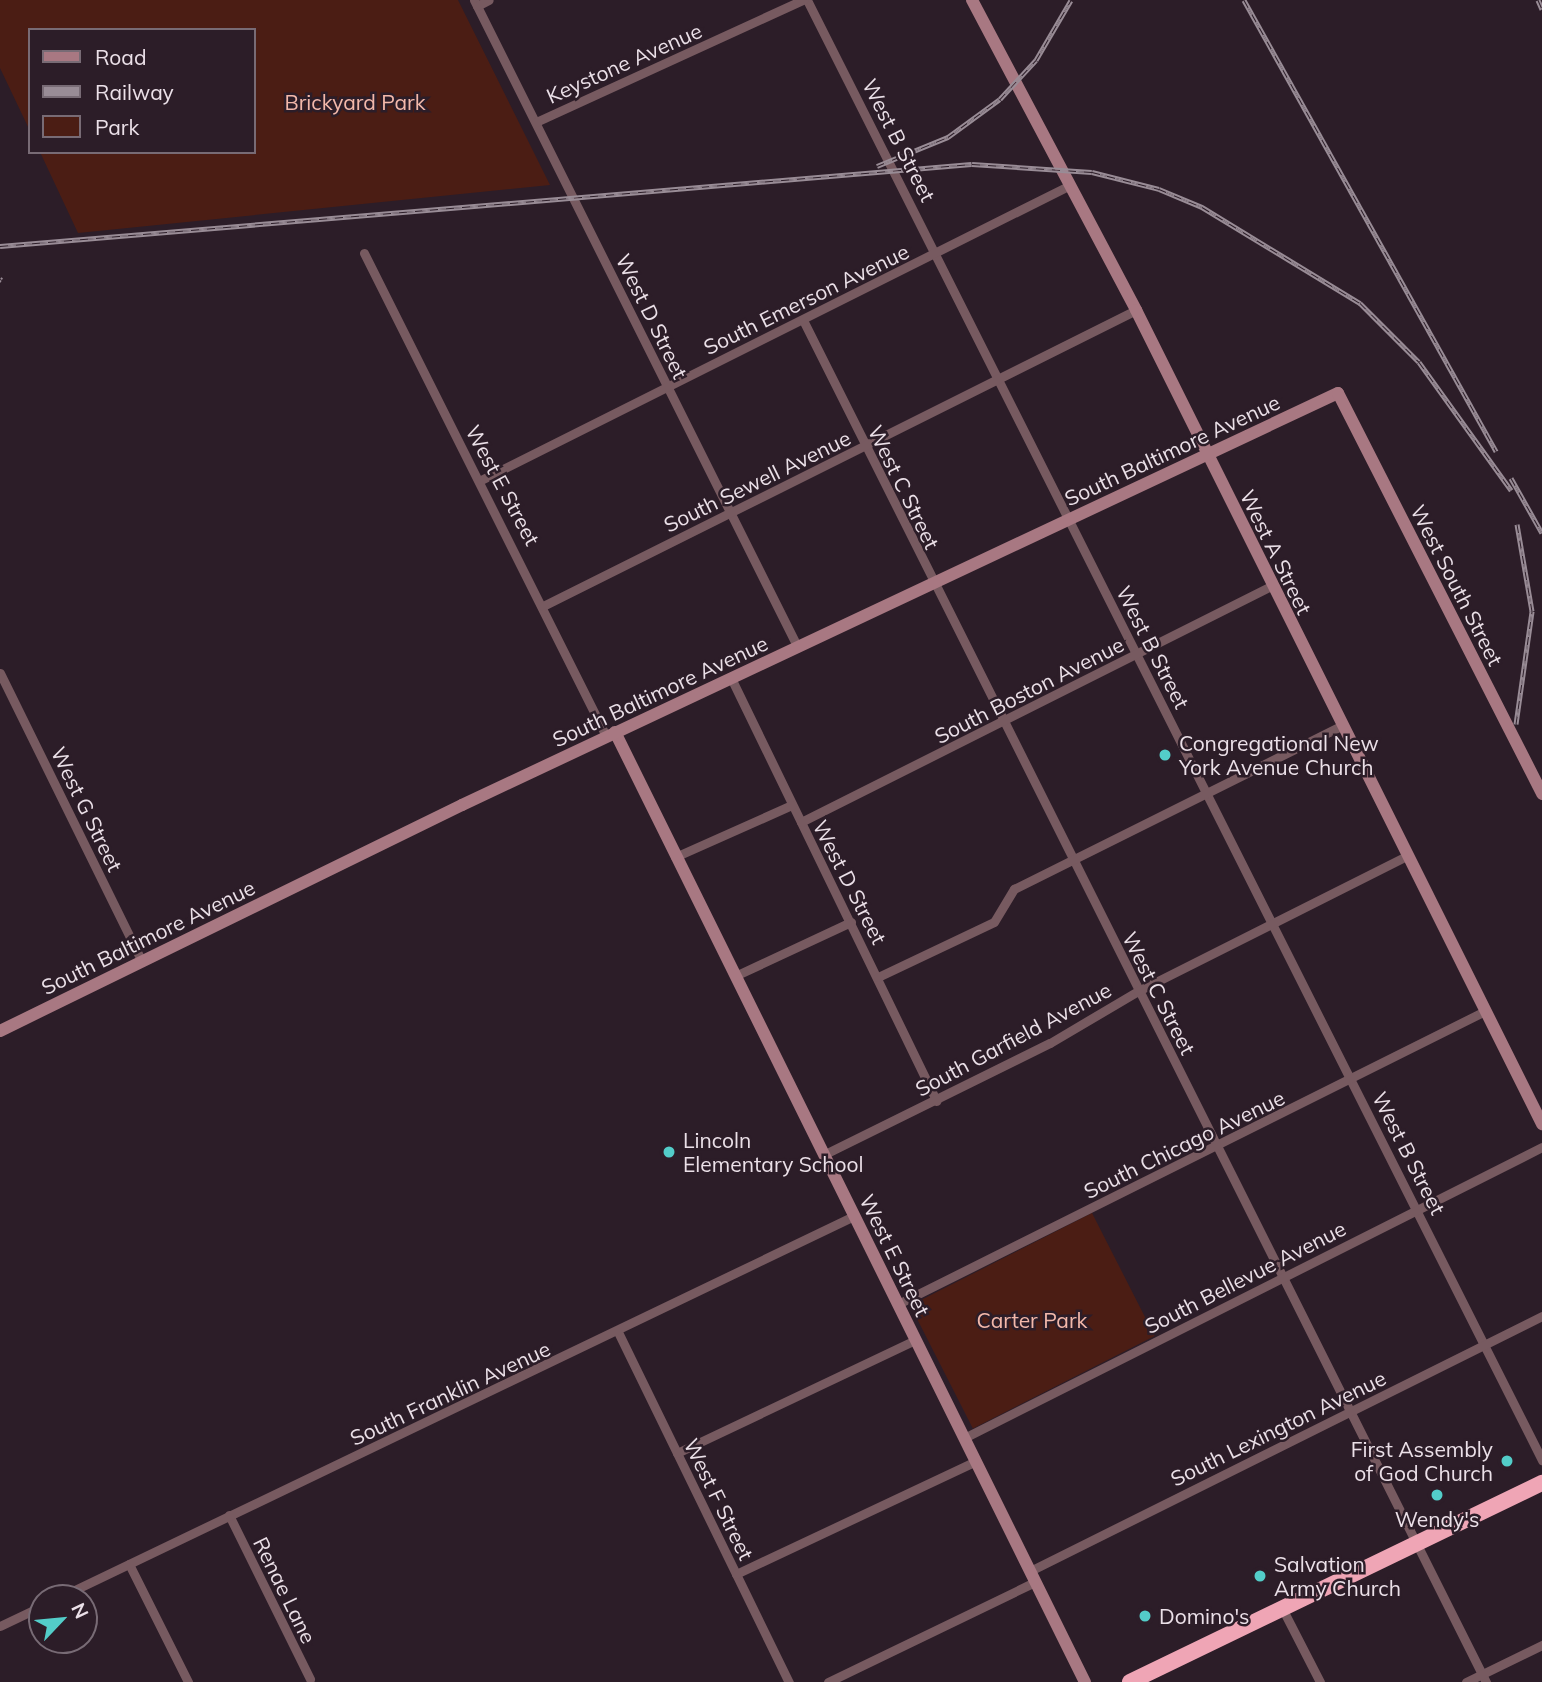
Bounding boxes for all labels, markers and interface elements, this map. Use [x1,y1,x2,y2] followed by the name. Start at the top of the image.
[542,17,706,109] street label: Keystone Avenue
[28,28,256,154] legend
[95,44,146,70] text: Road
[857,74,941,206] street label: West B Street
[95,79,174,105] text: Railway
[284,89,426,115] park label: Brickyard Park
[95,114,139,140] text: Park
[699,238,913,360] street label: South Emerson Avenue
[611,249,693,383] street label: West D Street
[1060,389,1284,511] street label: South Baltimore Avenue
[461,421,545,549] street label: West E Street
[863,421,945,553] street label: West C Street
[659,425,855,537] street label: South Sewell Avenue
[1235,486,1317,618] street label: West A Street
[1406,500,1508,670] street label: West South Street
[1111,581,1195,713] street label: West B Street
[548,630,772,752] street label: South Baltimore Avenue
[930,631,1128,749] street label: South Boston Avenue
[1179,730,1379,780] place label: Congregational New York Avenue Church
[46,743,128,875] street label: West G Street
[1157,747,1173,763] marker: Congregational New York Avenue Church
[808,816,892,948] street label: West D Street
[37,874,259,1000] street label: South Baltimore Avenue
[1117,927,1201,1059] street label: West C Street
[911,977,1115,1101] street label: South Garfield Avenue
[1080,1084,1288,1204] street label: South Chicago Avenue
[1367,1087,1451,1219] street label: West B Street
[683,1127,864,1177] place label: Lincoln Elementary School
[661,1144,677,1160] marker: Lincoln Elementary School
[855,1190,935,1320] street label: West E Street
[1140,1215,1350,1339] street label: South Bellevue Avenue
[977,1307,1087,1333] park label: Carter Park
[346,1335,554,1451] street label: South Franklin Avenue
[1166,1365,1390,1491] street label: South Lexington Avenue
[679,1434,759,1564] street label: West F Street
[1351,1436,1493,1486] place label: First Assembly of God Church
[1499,1453,1515,1469] marker: First Assembly of God Church
[1429,1487,1445,1503] marker: Wendy's
[1395,1506,1479,1532] place label: Wendy's
[248,1533,322,1647] street label: Renae Lane
[1274,1551,1401,1601] place label: Salvation Army Church
[1252,1568,1268,1584] marker: Salvation Army Church
[28,1584,98,1654] north arrow
[66,1599,94,1622] text: N
[1159,1603,1249,1629] place label: Domino's
[1137,1608,1153,1624] marker: Domino's

